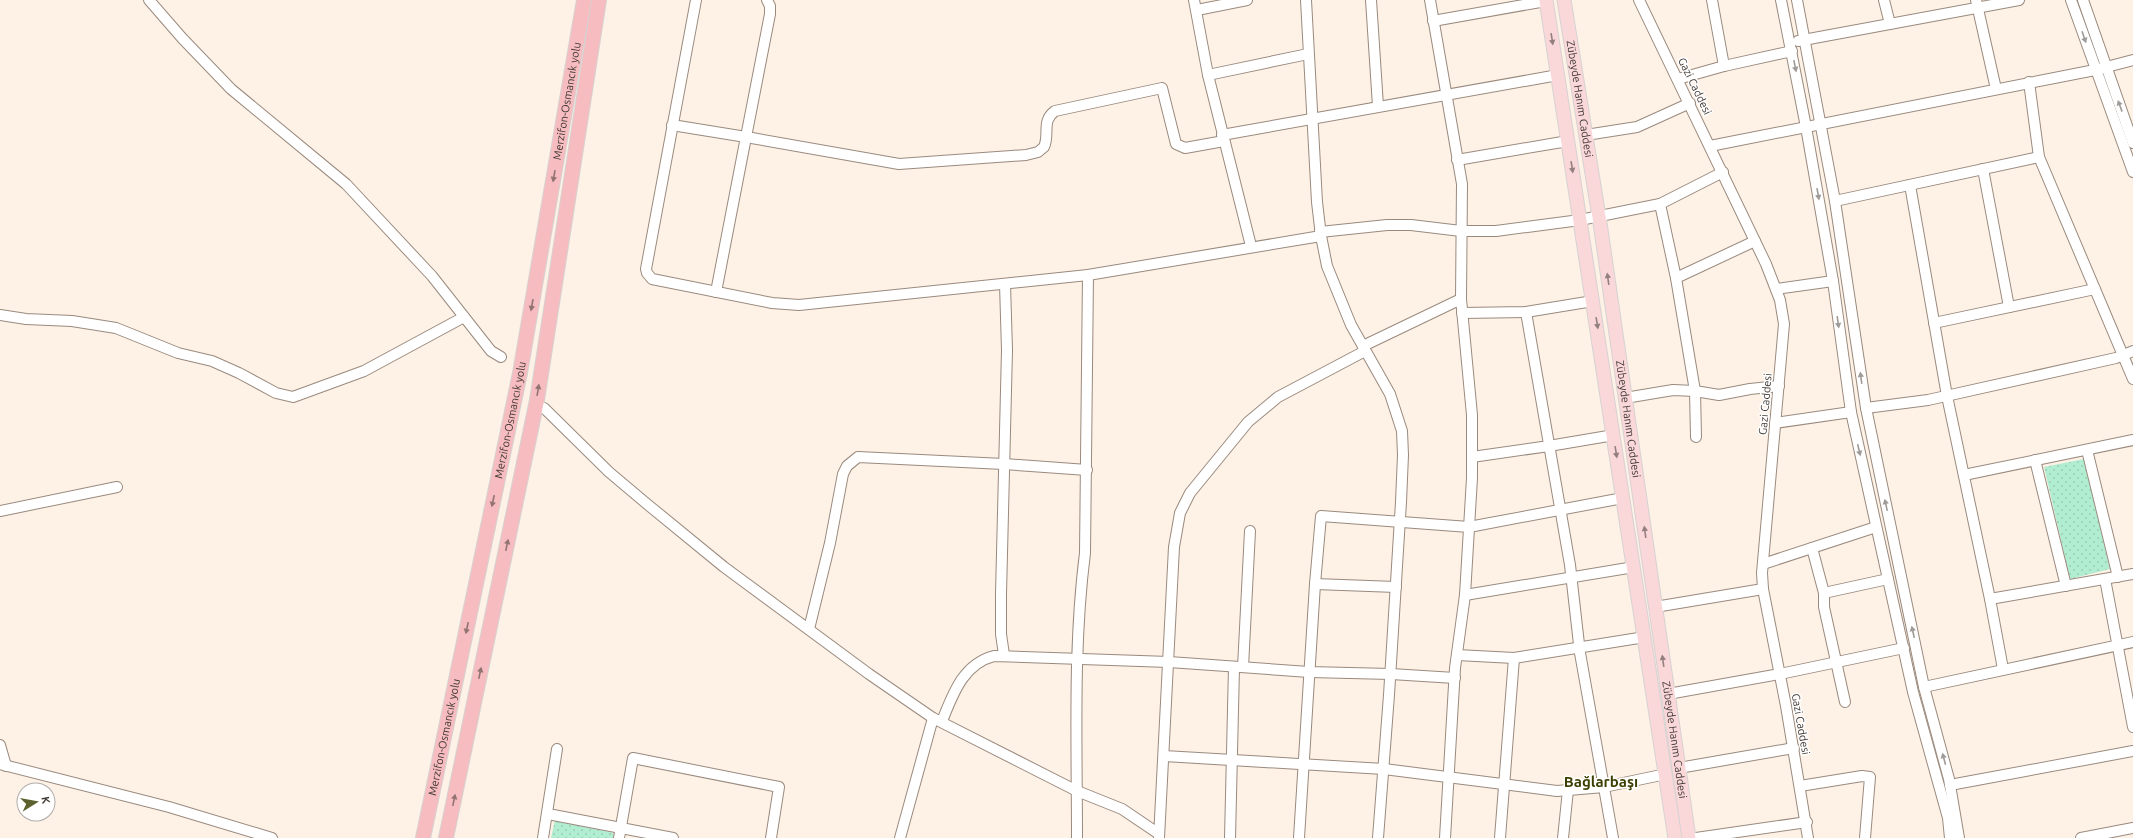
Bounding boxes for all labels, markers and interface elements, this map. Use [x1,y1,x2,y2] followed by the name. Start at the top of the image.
[2081,31,2087,43] one-way arrow
[1549,32,1555,45] one-way arrow
[1565,39,1595,158] street label: Zübeyde Hanım Caddesi
[551,41,583,161] street label: Merzifon-Osmancık yolu
[1676,56,1714,116] street label: Gazi Caddesi
[1792,59,1798,72] one-way arrow
[2116,100,2122,112] one-way arrow
[1569,161,1575,173] one-way arrow
[551,170,557,183] one-way arrow
[1815,187,1821,200] one-way arrow
[1605,273,1611,285] one-way arrow
[529,298,535,311] one-way arrow
[1835,316,1841,328] one-way arrow
[1594,317,1600,329] one-way arrow
[1614,360,1643,479] street label: Zübeyde Hanım Caddesi
[492,361,528,480] street label: Merzifon-Osmancık yolu
[1858,372,1864,384] one-way arrow
[1756,373,1774,435] street label: Gazi Caddesi
[536,384,542,397] one-way arrow
[1857,444,1863,456] one-way arrow
[1613,445,1619,458] one-way arrow
[490,495,496,507] one-way arrow
[1883,499,1889,511] one-way arrow
[1642,526,1648,538] one-way arrow
[504,539,510,551] one-way arrow
[463,622,469,634] one-way arrow
[1909,626,1915,638] one-way arrow
[1660,655,1666,667] one-way arrow
[478,666,484,679] one-way arrow
[426,678,462,797] street label: Merzifon-Osmancık yolu
[1660,680,1689,799] street label: Zübeyde Hanım Caddesi
[1790,692,1812,756] street label: Gazi Caddesi
[1940,752,1946,765] one-way arrow
[1564,773,1638,791] district label: Bağlarbaşı
[16,782,56,822] north arrow
[451,794,457,806] one-way arrow
[39,795,53,805] text: K

